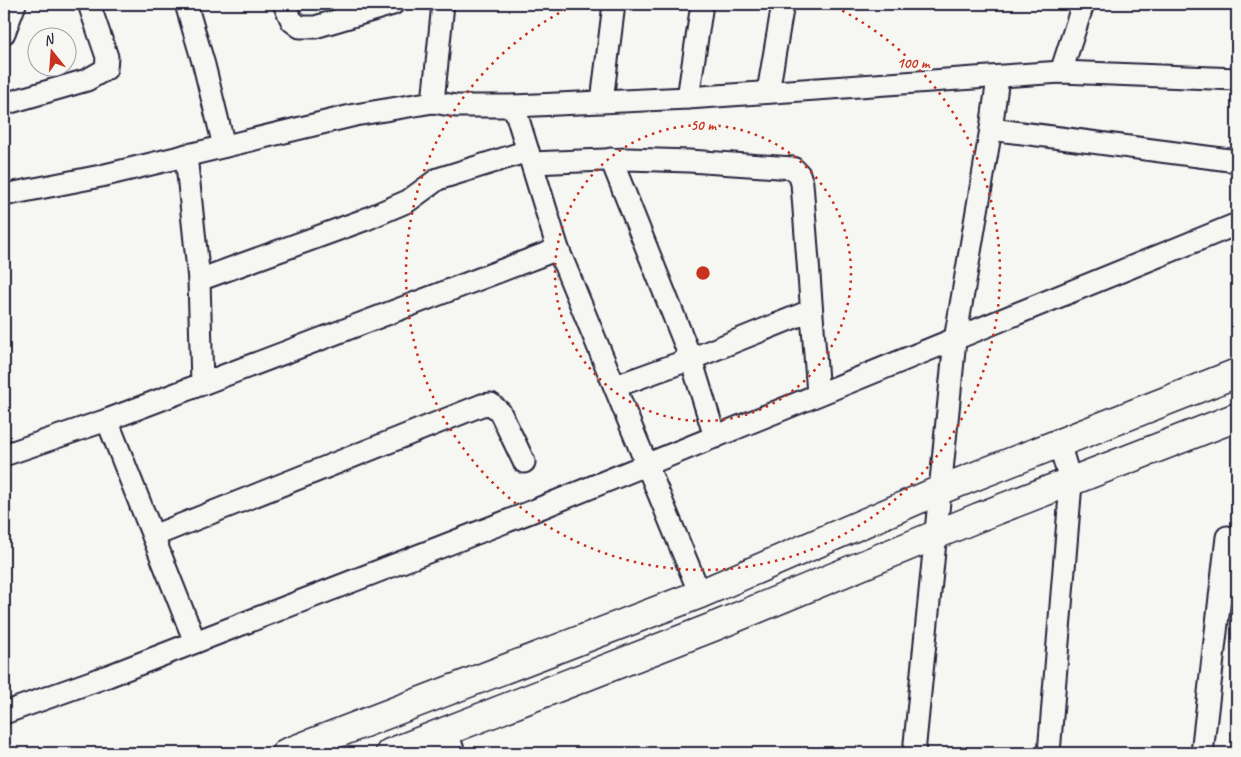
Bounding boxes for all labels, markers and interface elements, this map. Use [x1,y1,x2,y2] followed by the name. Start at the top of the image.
[28,28,78,78] north arrow
[42,30,57,49] text: N
[897,54,931,73] text: 100 m
[690,116,717,135] text: 50 m
[694,264,712,282] centre of rings

